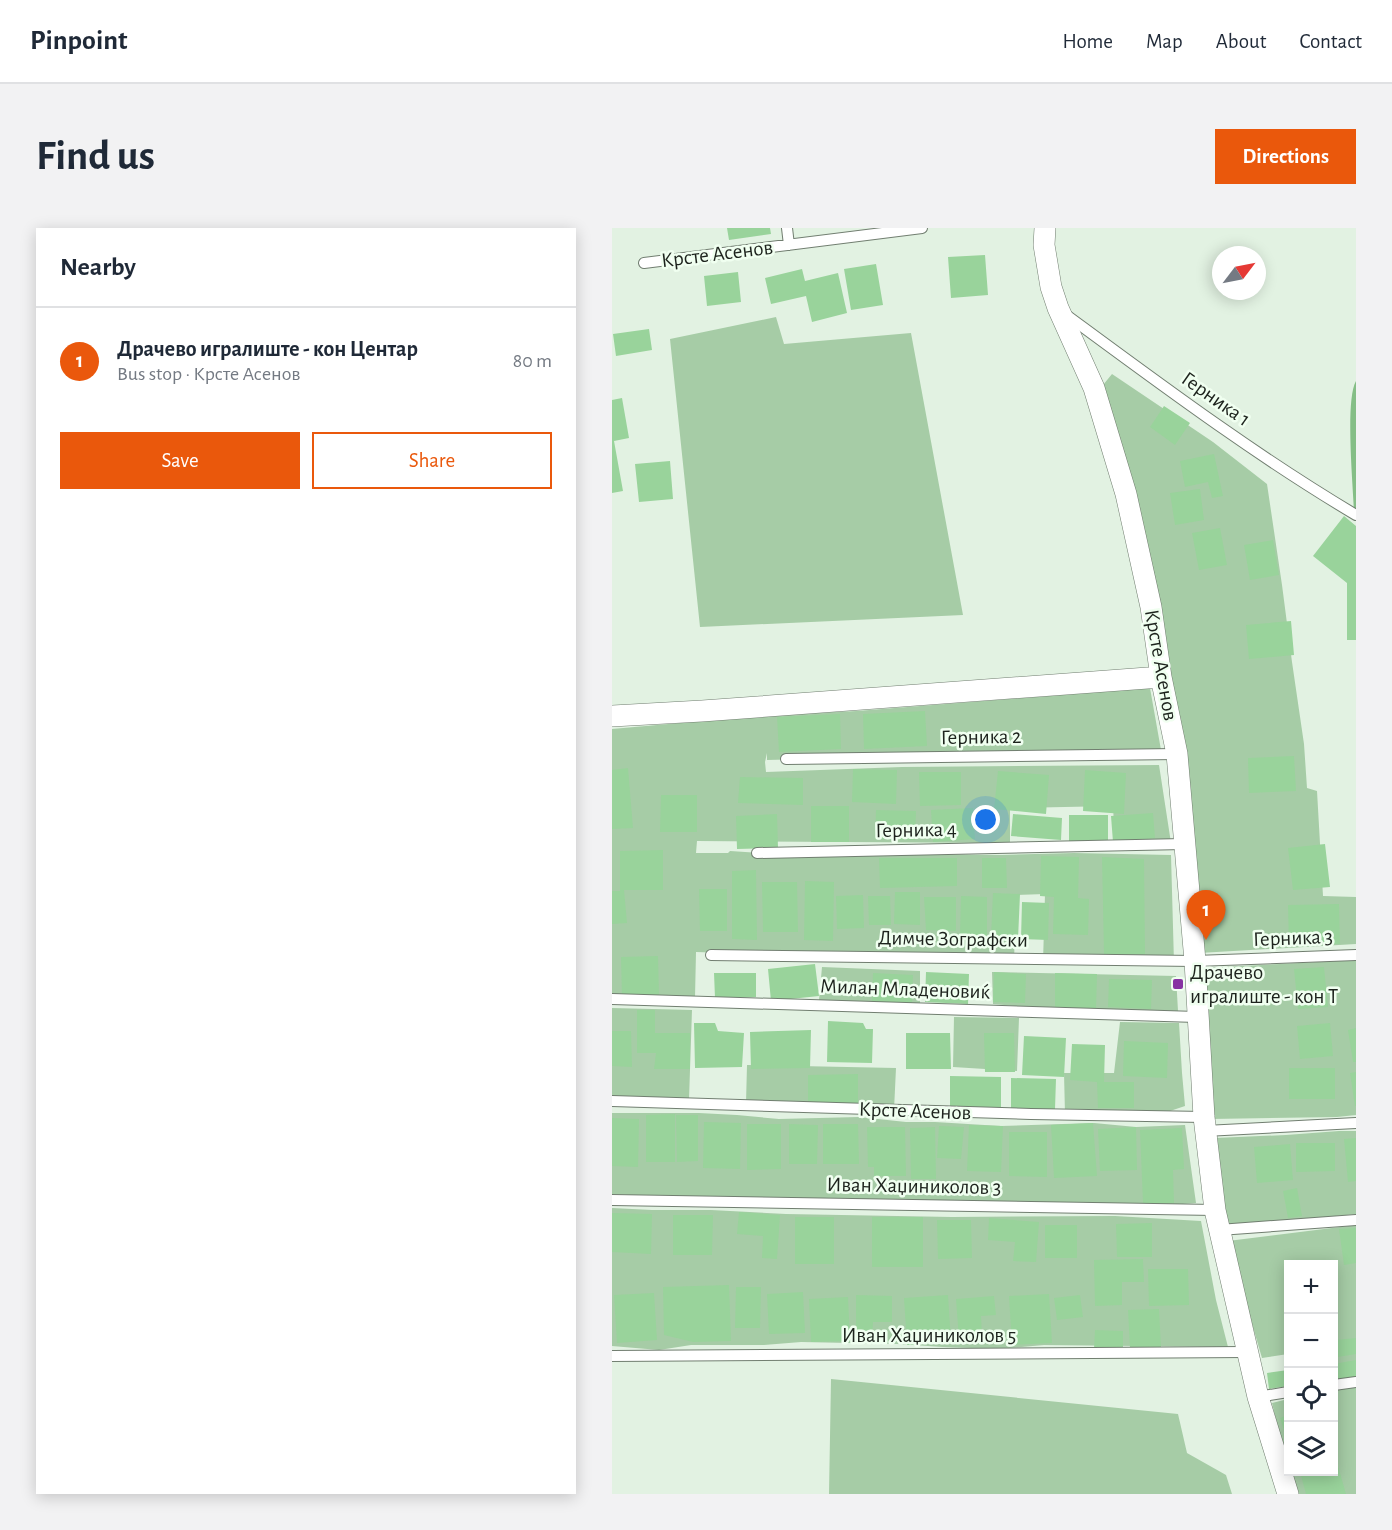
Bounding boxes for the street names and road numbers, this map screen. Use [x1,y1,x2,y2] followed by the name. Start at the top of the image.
[660,237,774,271] street label: Крсте Асенов
[1178,368,1254,430] street label: Герника 1
[1141,608,1181,722] street label: Крсте Асенов
[940,726,1022,748] street label: Герника 2
[875,819,957,841] street label: Герника 4
[1253,926,1333,950] street label: Герника 3
[878,927,1028,951] street label: Димче Зографски
[820,976,991,1002] street label: Милан Младеновиќ
[858,1099,972,1123] street label: Крсте Асенов
[827,1174,1001,1198] street label: Иван Хаџиниколов 3
[842,1325,1016,1346] street label: Иван Хаџиниколов 5

